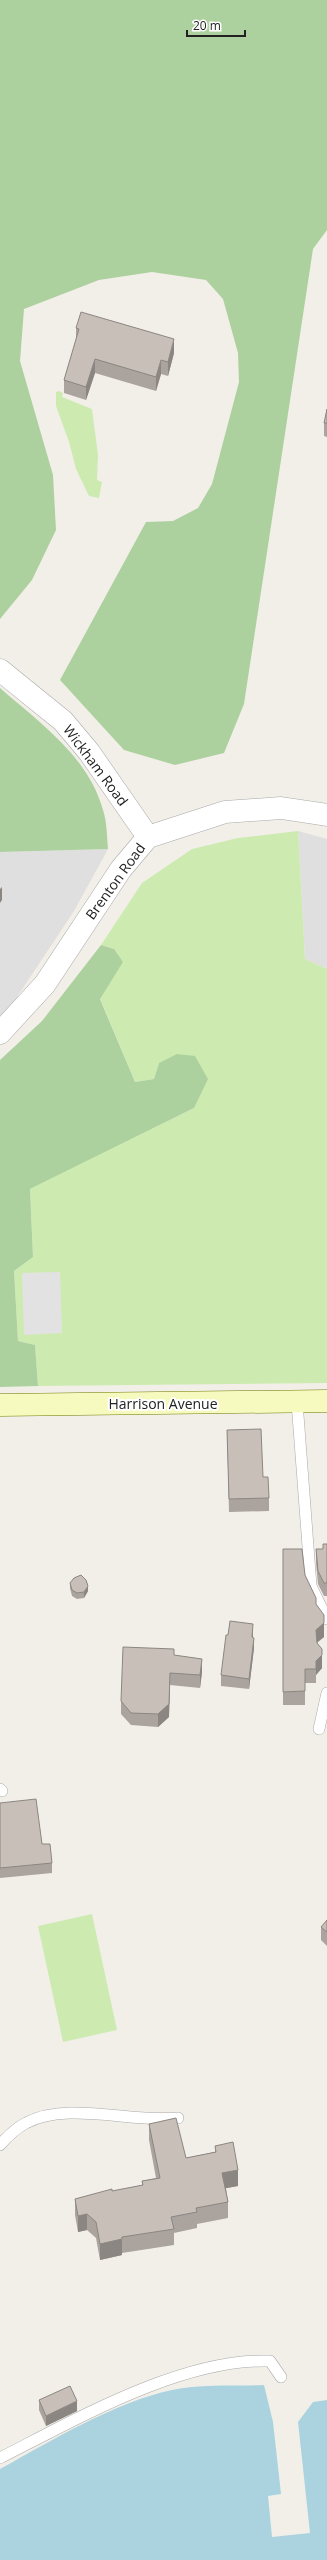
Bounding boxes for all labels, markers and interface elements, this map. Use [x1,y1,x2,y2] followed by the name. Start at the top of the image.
[187,12,245,38] scale bar
[193,17,221,34] text: 20 m
[59,721,133,809] street label: Wickham Road
[81,839,149,923] street label: Brenton Road
[108,1394,218,1413] street label: Harrison Avenue

